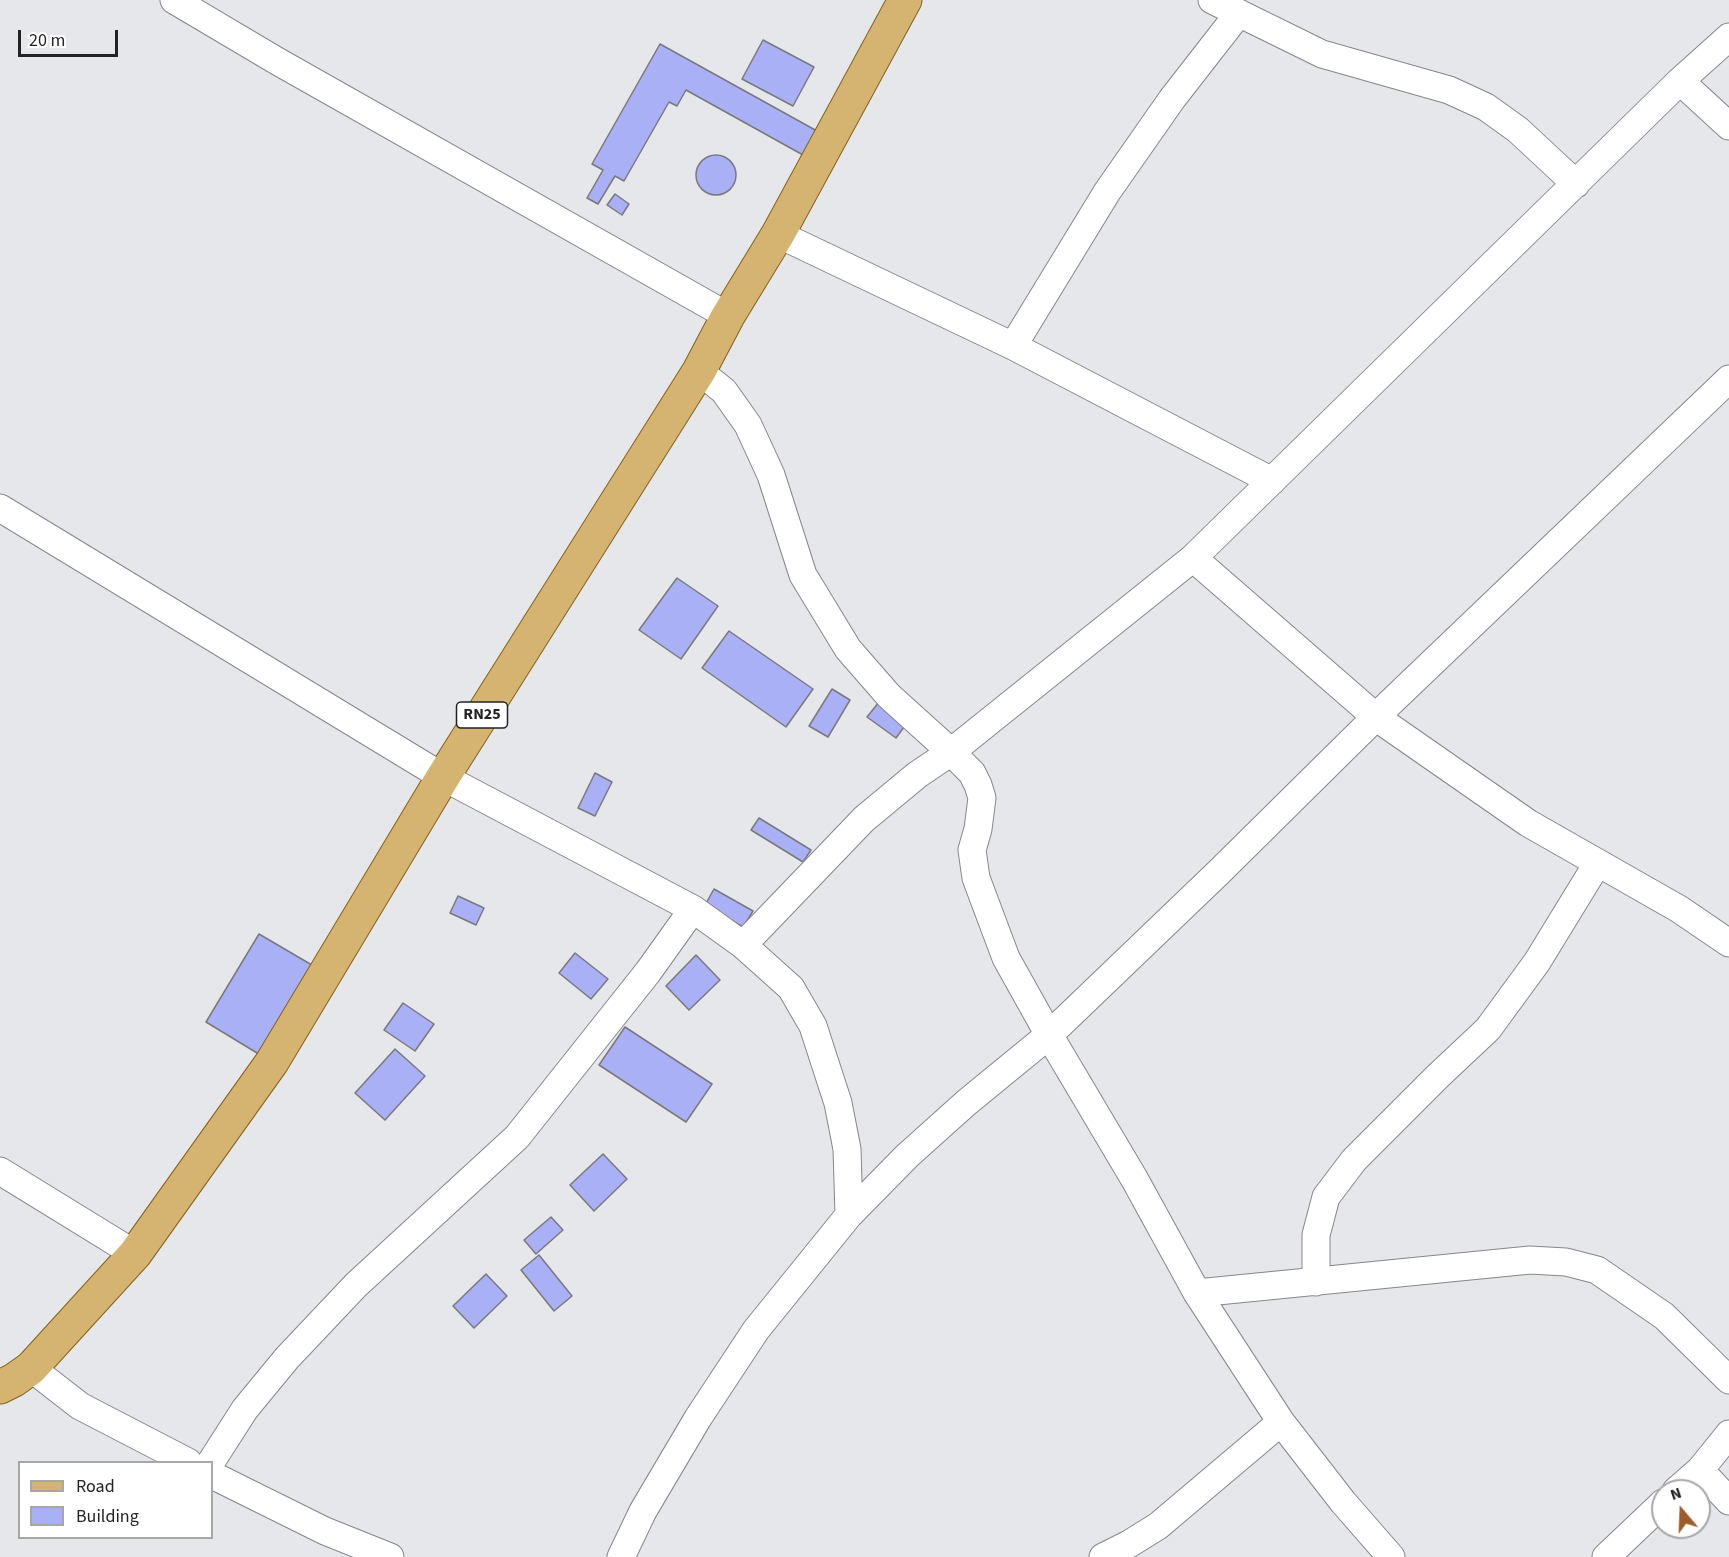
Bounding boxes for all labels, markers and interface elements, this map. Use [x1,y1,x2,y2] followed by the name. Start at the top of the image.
[21,18,122,56] scale bar
[29,28,65,53] text: 20 m
[456,702,508,728] road number: RN25
[18,1461,213,1539] legend
[76,1474,115,1499] text: Road
[1651,1479,1711,1539] north arrow
[1667,1482,1684,1506] text: N
[76,1504,139,1529] text: Building

